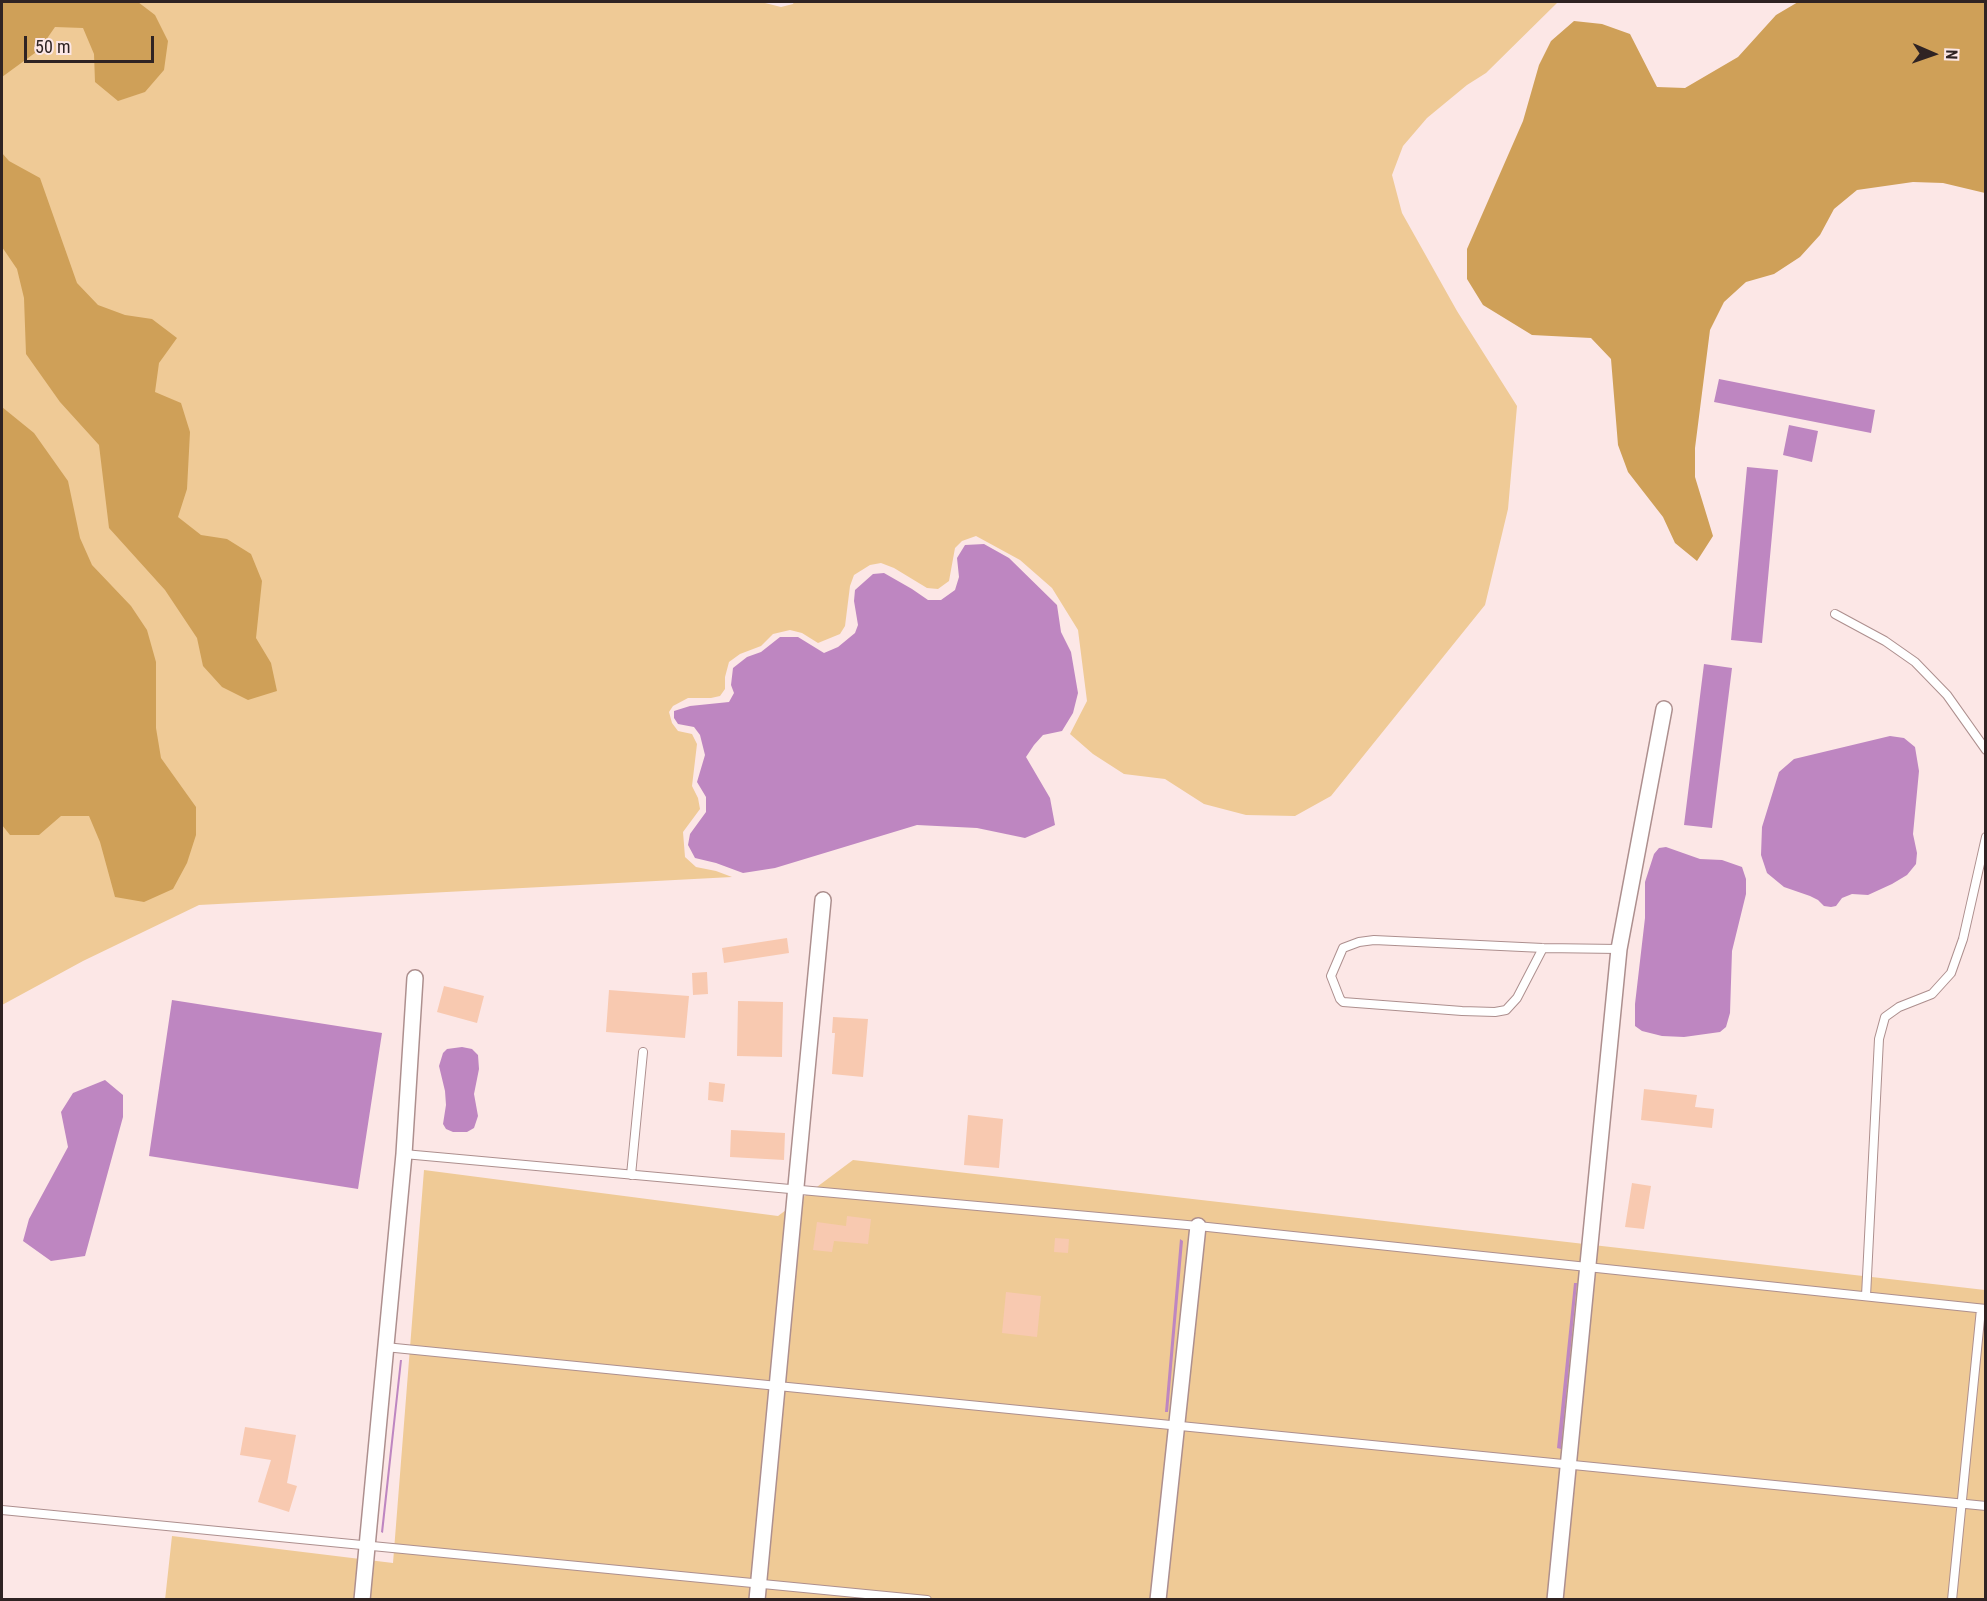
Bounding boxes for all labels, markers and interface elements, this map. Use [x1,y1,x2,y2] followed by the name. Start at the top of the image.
[27,24,158,62] scale bar
[1903,24,1963,84] north arrow
[35,36,70,57] text: 50 m
[1942,49,1961,60] text: N

